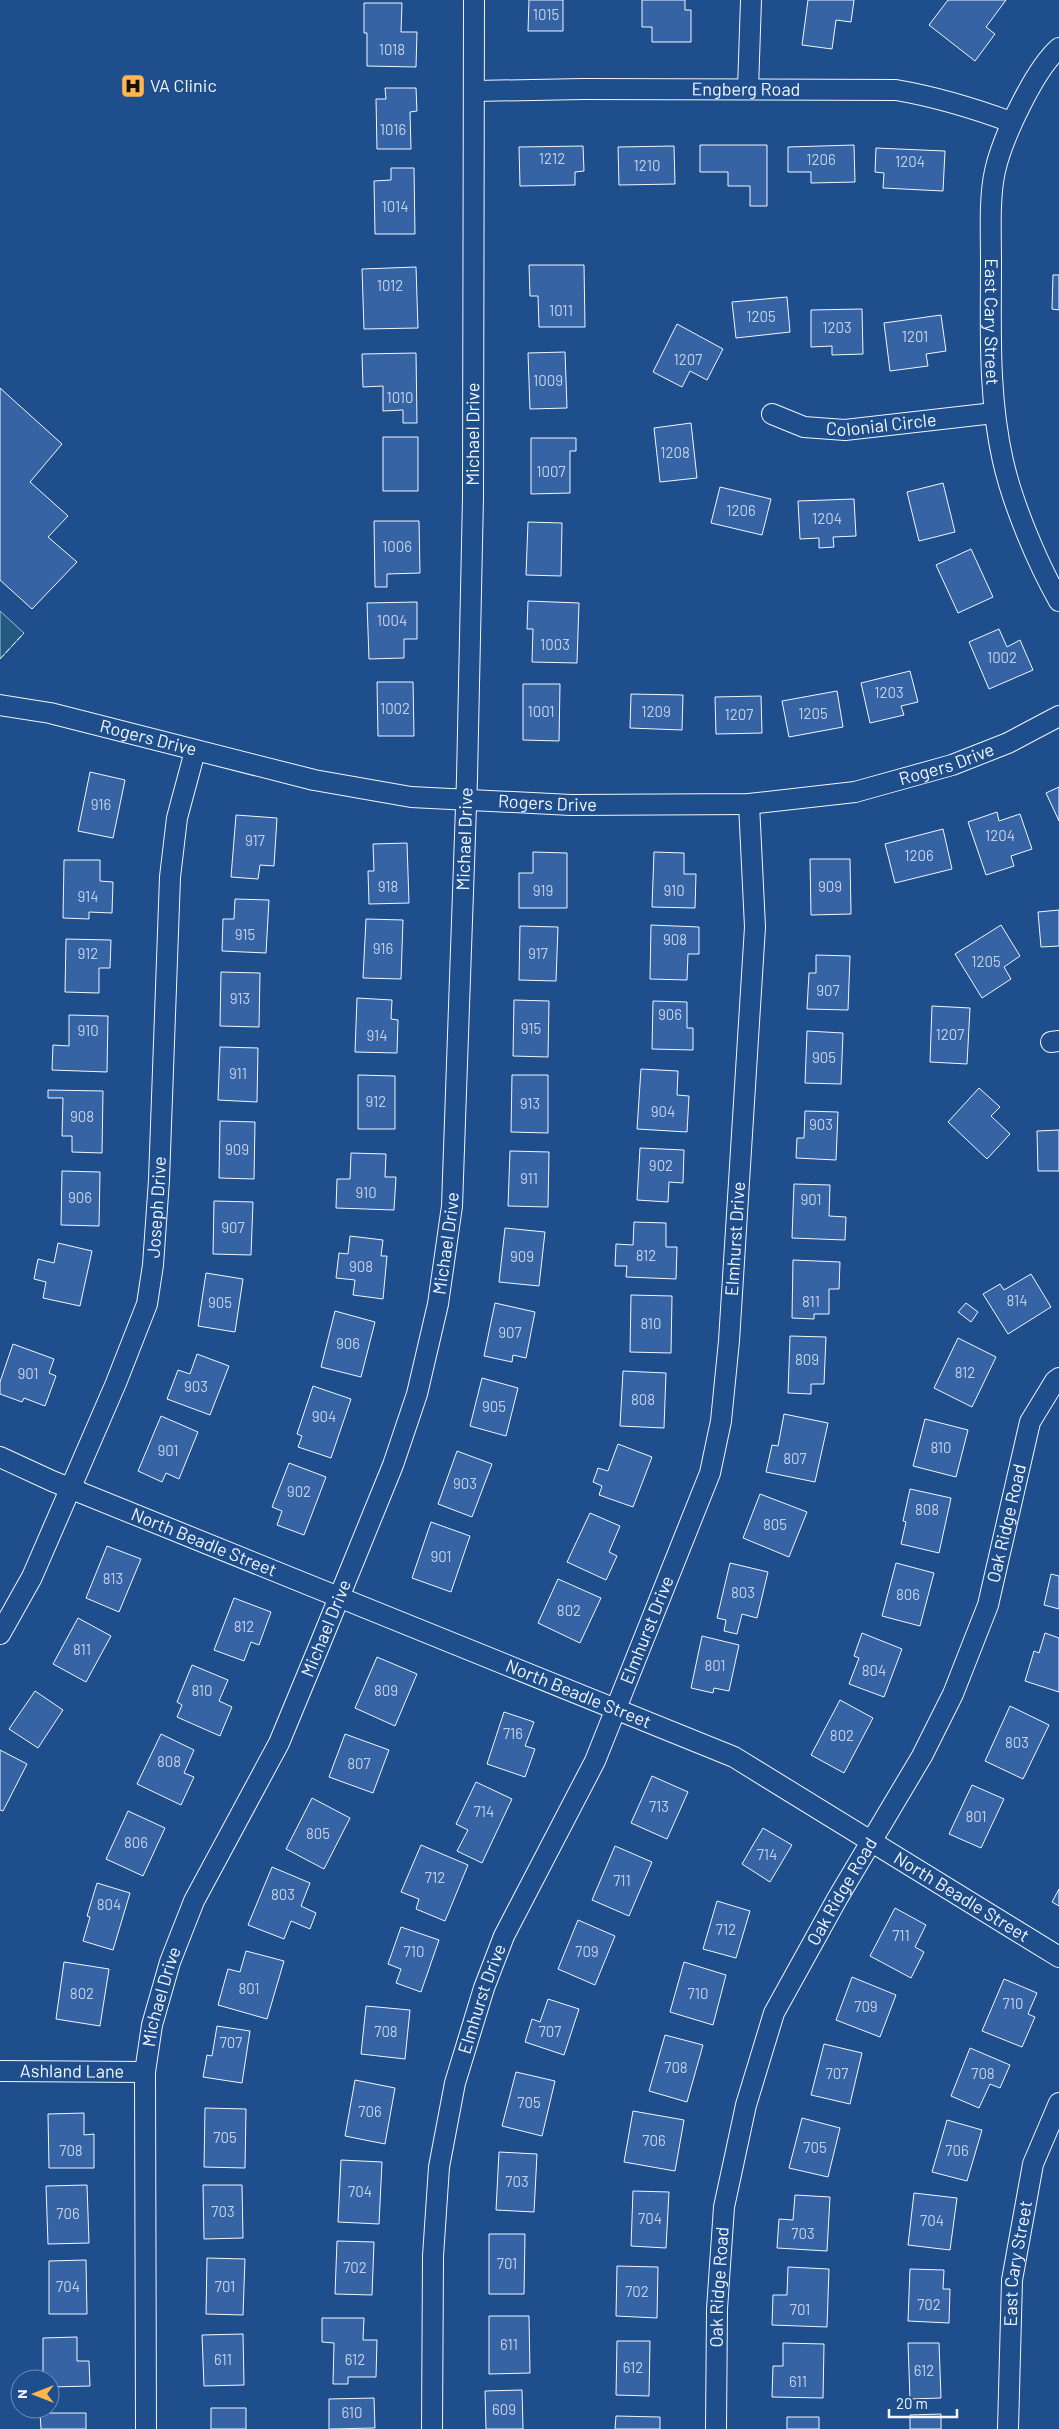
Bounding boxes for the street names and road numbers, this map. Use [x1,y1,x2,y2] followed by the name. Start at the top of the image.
[691,77,800,100] street label: Engberg Road
[981,258,1004,386] street label: East Cary Street
[461,383,483,486] street label: Michael Drive
[825,408,937,440] street label: Colonial Circle
[98,714,199,760] street label: Rogers Drive
[896,738,997,789] street label: Rogers Drive
[451,787,477,891] street label: Michael Drive
[497,789,597,815] street label: Rogers Drive
[142,1156,170,1259] street label: Joseph Drive
[720,1181,749,1297] street label: Elmhurst Drive
[427,1192,462,1296] street label: Michael Drive
[981,1462,1030,1585] street label: Oak Ridge Road
[128,1502,280,1581] street label: North Beadle Street
[615,1572,678,1687] street label: Elmhurst Drive
[296,1576,355,1680] street label: Michael Drive
[503,1654,655,1732] street label: North Beadle Street
[802,1833,881,1949] street label: Oak Ridge Road
[890,1846,1034,1946] street label: North Beadle Street
[453,1940,510,2056] street label: Elmhurst Drive
[137,1943,185,2048] street label: Michael Drive
[20,2059,124,2082] street label: Ashland Lane
[999,2199,1036,2327] street label: East Cary Street
[705,2226,733,2348] street label: Oak Ridge Road

